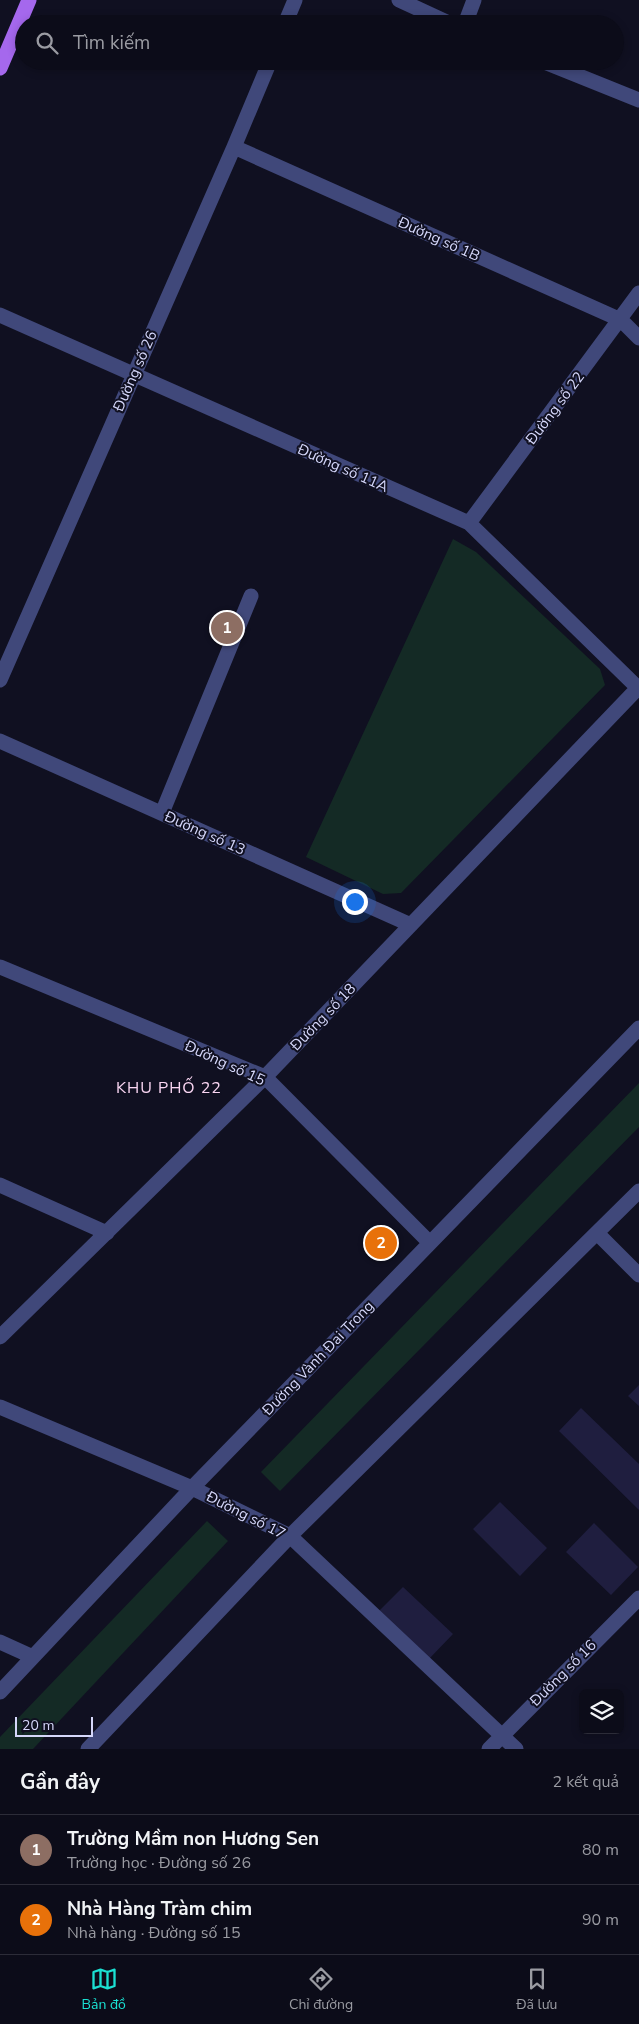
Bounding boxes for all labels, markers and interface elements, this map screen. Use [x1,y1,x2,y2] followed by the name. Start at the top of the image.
[15,15,624,70] search box
[33,29,61,57] icon: search
[73,30,150,56] text: Tìm kiếm
[394,212,483,266] street label: Đường số 1B
[108,327,162,415] street label: Đường số 26
[520,367,589,449] street label: Đường số 22
[294,439,392,497] street label: Đường số 11A
[211,609,243,647] pin: 1
[161,806,249,860] street label: Đường số 13
[342,889,368,915] your location
[285,979,360,1056] street label: Đường số 18
[181,1035,268,1090] street label: Đường số 15
[116,1076,222,1099] district label: KHU PHỐ 22
[365,1224,397,1262] pin: 2
[257,1296,378,1421] street label: Đường Vành Đai Trong
[202,1486,289,1544] street label: Đường số 17
[525,1635,601,1711] street label: Đường số 16
[579,1689,624,1734] map controls
[579,1689,624,1734] button: layers
[15,1714,92,1737] scale bar
[22,1716,54,1735] text: 20 m
[20,1768,100,1796] text: Gần đây
[552,1771,619,1793] text: 2 kết quả
[67,1826,319,1852] text: Trường Mầm non Hương Sen
[31,1839,41,1861] text: 1
[582,1839,619,1861] text: 80 m
[67,1852,251,1874] text: Trường học · Đường số 26
[67,1896,252,1922] text: Nhà Hàng Tràm chim
[31,1909,41,1931] text: 2
[582,1909,619,1931] text: 90 m
[67,1922,241,1944] text: Nhà hàng · Đường số 15
[82,1965,126,2014] tab: Bản đồ
[289,1965,353,2014] tab: Chỉ đường
[516,1965,557,2014] tab: Đã lưu

